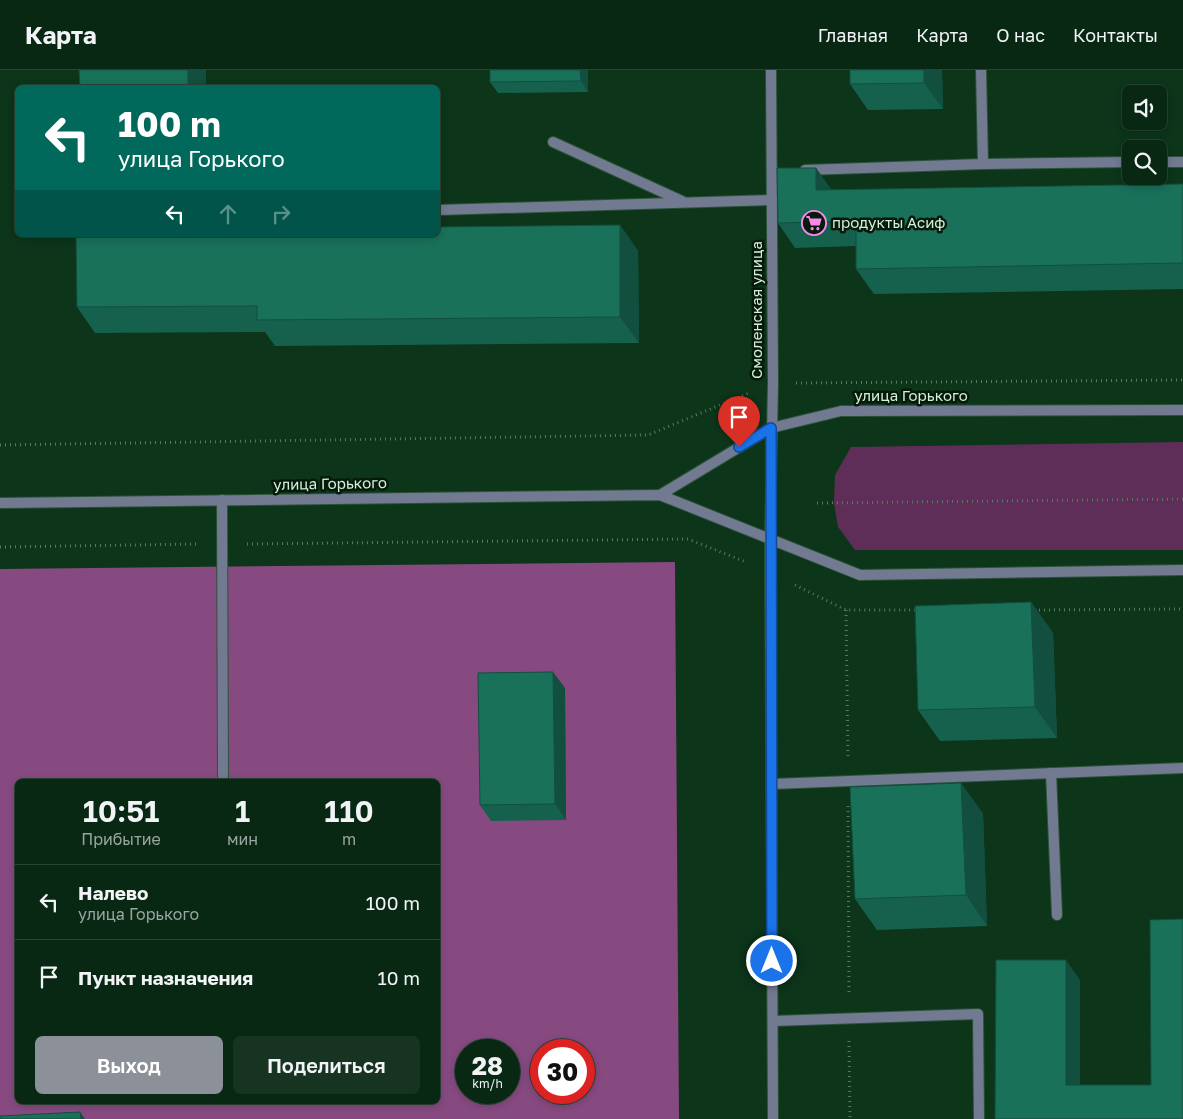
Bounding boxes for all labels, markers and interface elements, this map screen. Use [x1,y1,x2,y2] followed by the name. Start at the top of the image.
[25,20,97,49] text: Карта
[818,24,888,46] text: Главная
[916,24,968,46] text: Карта
[996,24,1045,46] text: О нас
[1073,24,1158,46] text: Контакты
[1122,85,1167,185] map controls
[1122,85,1167,130] button: sound
[118,103,221,145] text: 100 m
[35,105,100,170] icon: left
[1122,140,1167,185] button: search
[118,145,285,172] text: улица Горького
[161,200,189,228] icon: left
[214,200,242,228] icon: ahead
[267,200,295,228] icon: right
[801,210,827,236] supermarket icon: продукты Асиф
[832,213,945,231] place label: продукты Асиф
[747,241,765,379] street label: Смоленская улица
[854,386,968,404] street label: улица Горького
[718,396,760,447] pin
[725,403,753,431] icon: arrive
[273,473,387,493] street label: улица Горького
[83,793,159,829] text: 10:51
[235,793,250,829] text: 1
[324,793,374,829] text: 110
[81,829,161,849] text: Прибытие
[227,829,258,849] text: мин
[342,829,356,849] text: m
[78,881,148,904] text: Налево
[35,888,63,916] icon: left
[366,891,420,914] text: 100 m
[78,904,199,924] text: улица Горького
[745,934,797,986] position arrow
[35,963,63,991] icon: arrive
[78,966,253,989] text: Пункт назначения
[377,966,420,989] text: 10 m
[35,1036,223,1094] button: Выход
[233,1036,420,1094] button: Поделиться
[530,1039,595,1104] speed limit sign: 30
[472,1050,503,1081] text: 28
[472,1076,503,1091] text: km/h

